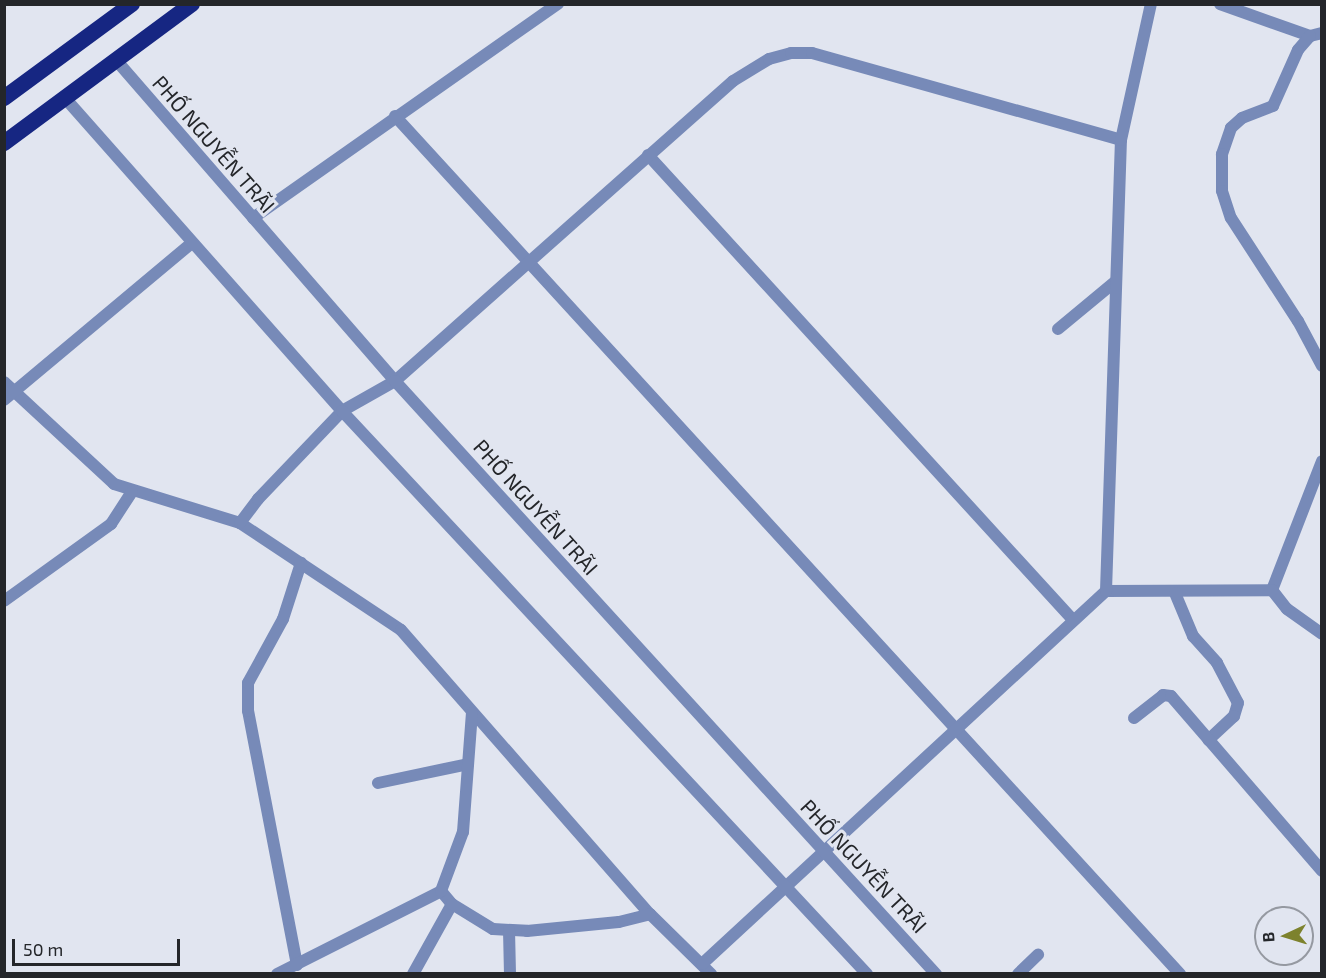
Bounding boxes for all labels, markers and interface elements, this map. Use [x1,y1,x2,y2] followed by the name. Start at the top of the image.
[147,70,281,218] street label: PHỐ NGUYỄN TRÃI
[468,434,604,580] street label: PHỐ NGUYỄN TRÃI
[795,794,933,938] street label: PHỐ NGUYỄN TRÃI
[1254,906,1314,966] north arrow
[15,927,183,965] scale bar
[1258,931,1277,943] text: B
[23,938,63,960] text: 50 m

